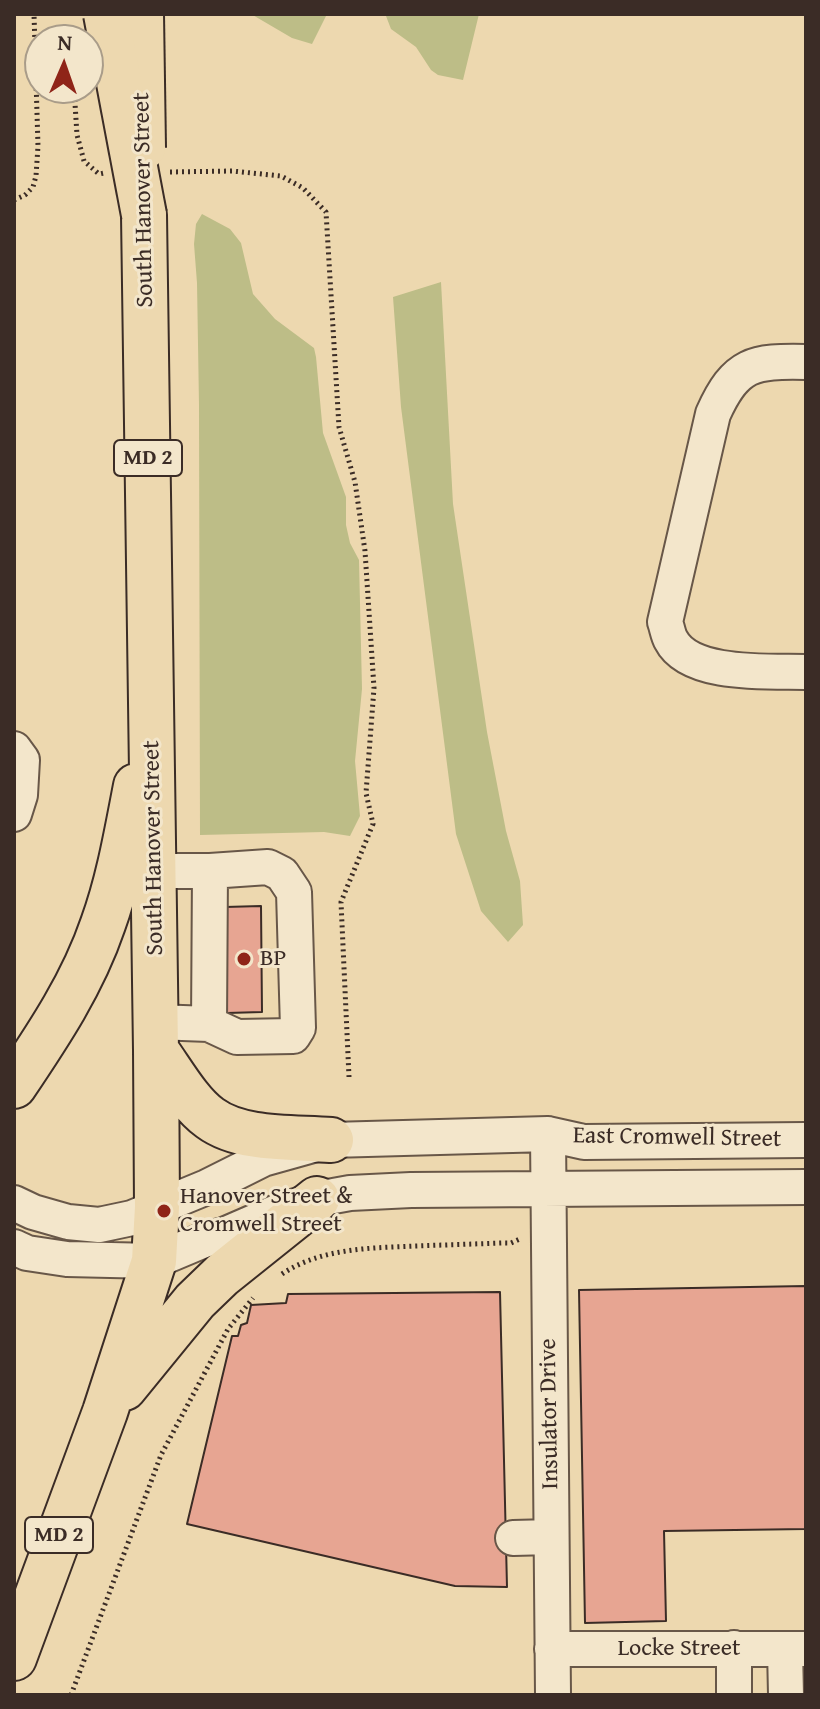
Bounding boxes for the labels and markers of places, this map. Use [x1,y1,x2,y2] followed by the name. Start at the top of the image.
[260,945,287,973] place label: BP
[235,950,253,968] marker: BP
[180,1183,353,1239] place label: Hanover Street & Cromwell Street
[155,1202,173,1220] marker: Hanover Street & Cromwell Street

